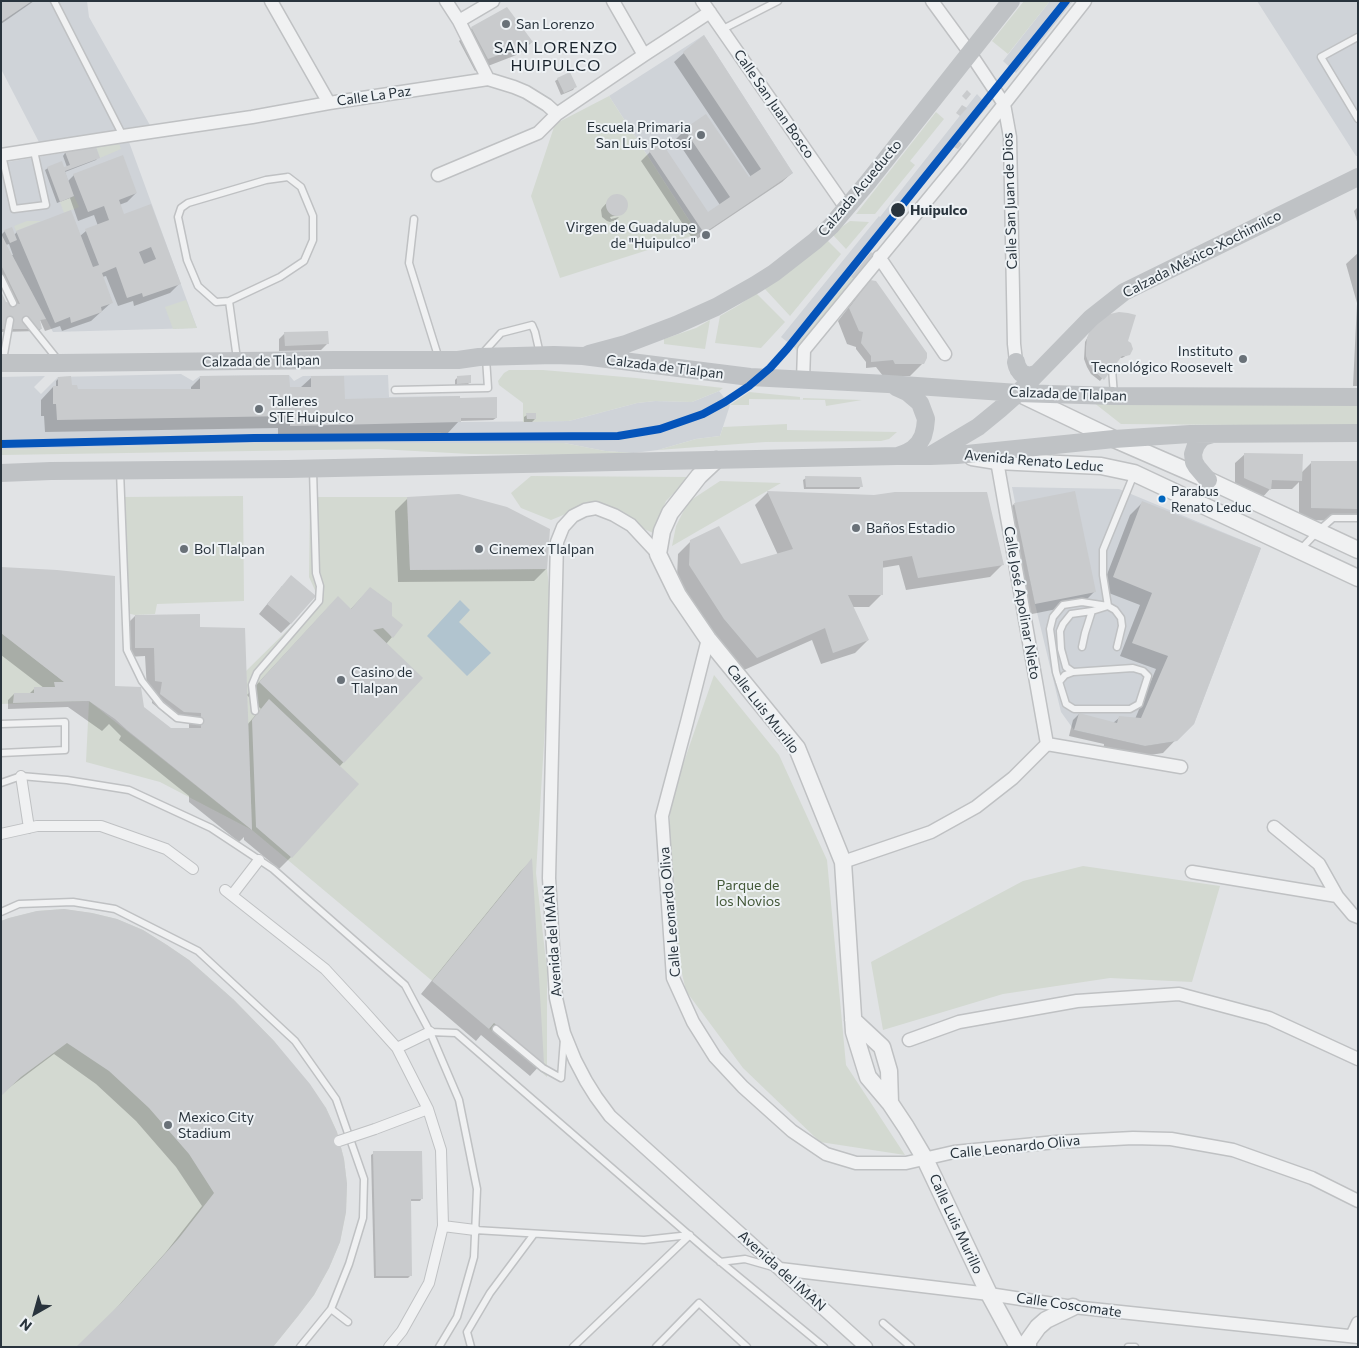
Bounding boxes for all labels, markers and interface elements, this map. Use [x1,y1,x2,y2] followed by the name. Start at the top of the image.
[516,16,595,32] place label: San Lorenzo
[500,18,512,30] marker: San Lorenzo
[492,38,620,76] district label: SAN LORENZO HUIPULCO
[730,46,818,162] street label: Calle San Juan Bosco
[336,82,412,110] street label: Calle La Paz
[587,119,691,152] place label: Escuela Primaria San Luis Potosí
[695,129,707,141] marker: Escuela Primaria San Luis Potosí
[999,132,1021,270] street label: Calle San Juan de Dios
[815,136,905,240] street label: Calzada Acueducto
[889,201,907,219] marker: Huipulco
[910,202,968,218] place label: Huipulco
[1120,207,1284,301] street label: Calzada México-Xochimilco
[566,219,696,252] place label: Virgen de Guadalupe de "Huipulco"
[700,229,712,241] marker: Virgen de Guadalupe de "Huipulco"
[1091,343,1233,376] place label: Instituto Tecnológico Roosevelt
[605,351,725,383] street label: Calzada de Tlalpan
[202,352,320,370] street label: Calzada de Tlalpan
[1237,353,1249,365] marker: Instituto Tecnológico Roosevelt
[1009,384,1127,404] street label: Calzada de Tlalpan
[269,393,354,426] place label: Talleres STE Huipulco
[253,403,265,415] marker: Talleres STE Huipulco
[964,447,1104,475] street label: Avenida Renato Leduc
[1171,484,1251,515] place label: Parabus Renato Leduc
[1157,494,1167,504] marker: Parabus Renato Leduc
[866,520,955,536] place label: Baños Estadio
[850,522,862,534] marker: Baños Estadio
[1000,525,1044,681] street label: Calle José Apolinar Nieto
[194,541,265,557] place label: Bol Tlalpan
[489,541,594,557] place label: Cinemex Tlalpan
[178,543,190,555] marker: Bol Tlalpan
[473,543,485,555] marker: Cinemex Tlalpan
[723,661,803,757] street label: Calle Luis Murillo
[351,664,412,696] place label: Casino de Tlalpan
[335,674,347,686] marker: Casino de Tlalpan
[656,846,684,978] street label: Calle Leonardo Oliva
[716,877,780,910] park label: Parque de los Novios
[541,884,565,998] street label: Avenida del IMAN
[178,1109,254,1142] place label: Mexico City Stadium
[162,1119,174,1131] marker: Mexico City Stadium
[949,1132,1081,1162] street label: Calle Leonardo Oliva
[925,1171,987,1277] street label: Calle Luis Murillo
[735,1227,829,1315] street label: Avenida del IMAN
[10,1288,60,1338] north arrow
[1015,1289,1123,1321] street label: Calle Coscomate
[16,1315,35,1335] text: N

